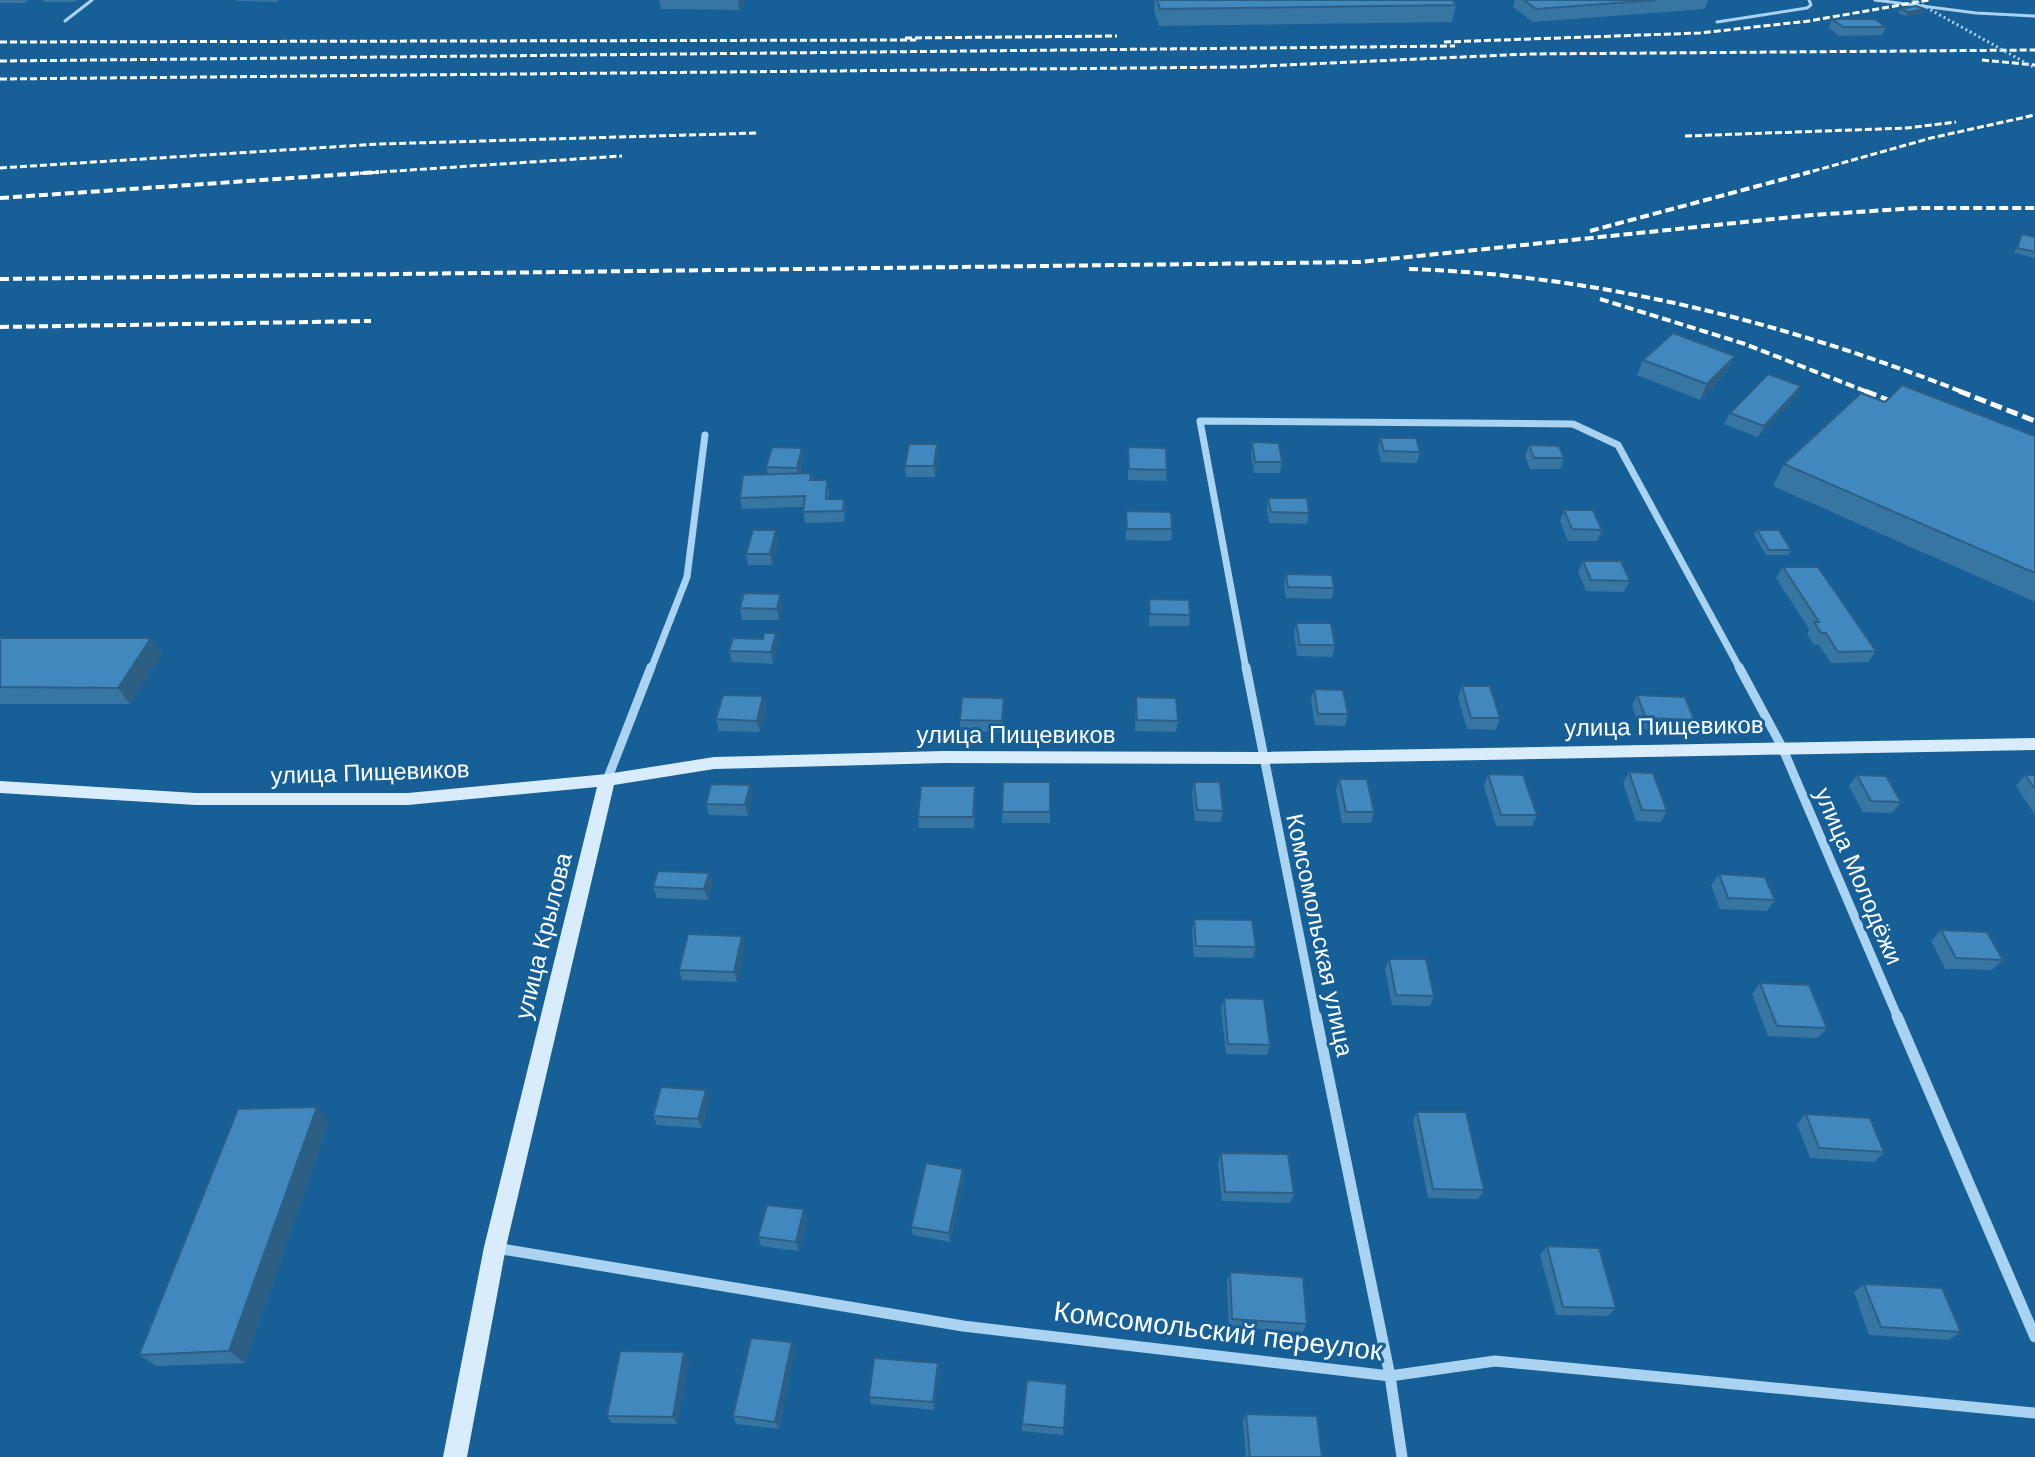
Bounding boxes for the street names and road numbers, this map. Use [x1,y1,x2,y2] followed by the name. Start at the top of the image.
[1564,711,1764,741] street label: улица Пищевиков
[916,721,1116,748] street label: улица Пищевиков
[270,755,470,789] street label: улица Пищевиков
[1810,783,1908,969] street label: улица Молодёжи
[1281,811,1359,1059] street label: Комсомольская улица
[509,849,577,1022] street label: улица Крылова
[1052,1295,1385,1367] street label: Комсомольский переулок

